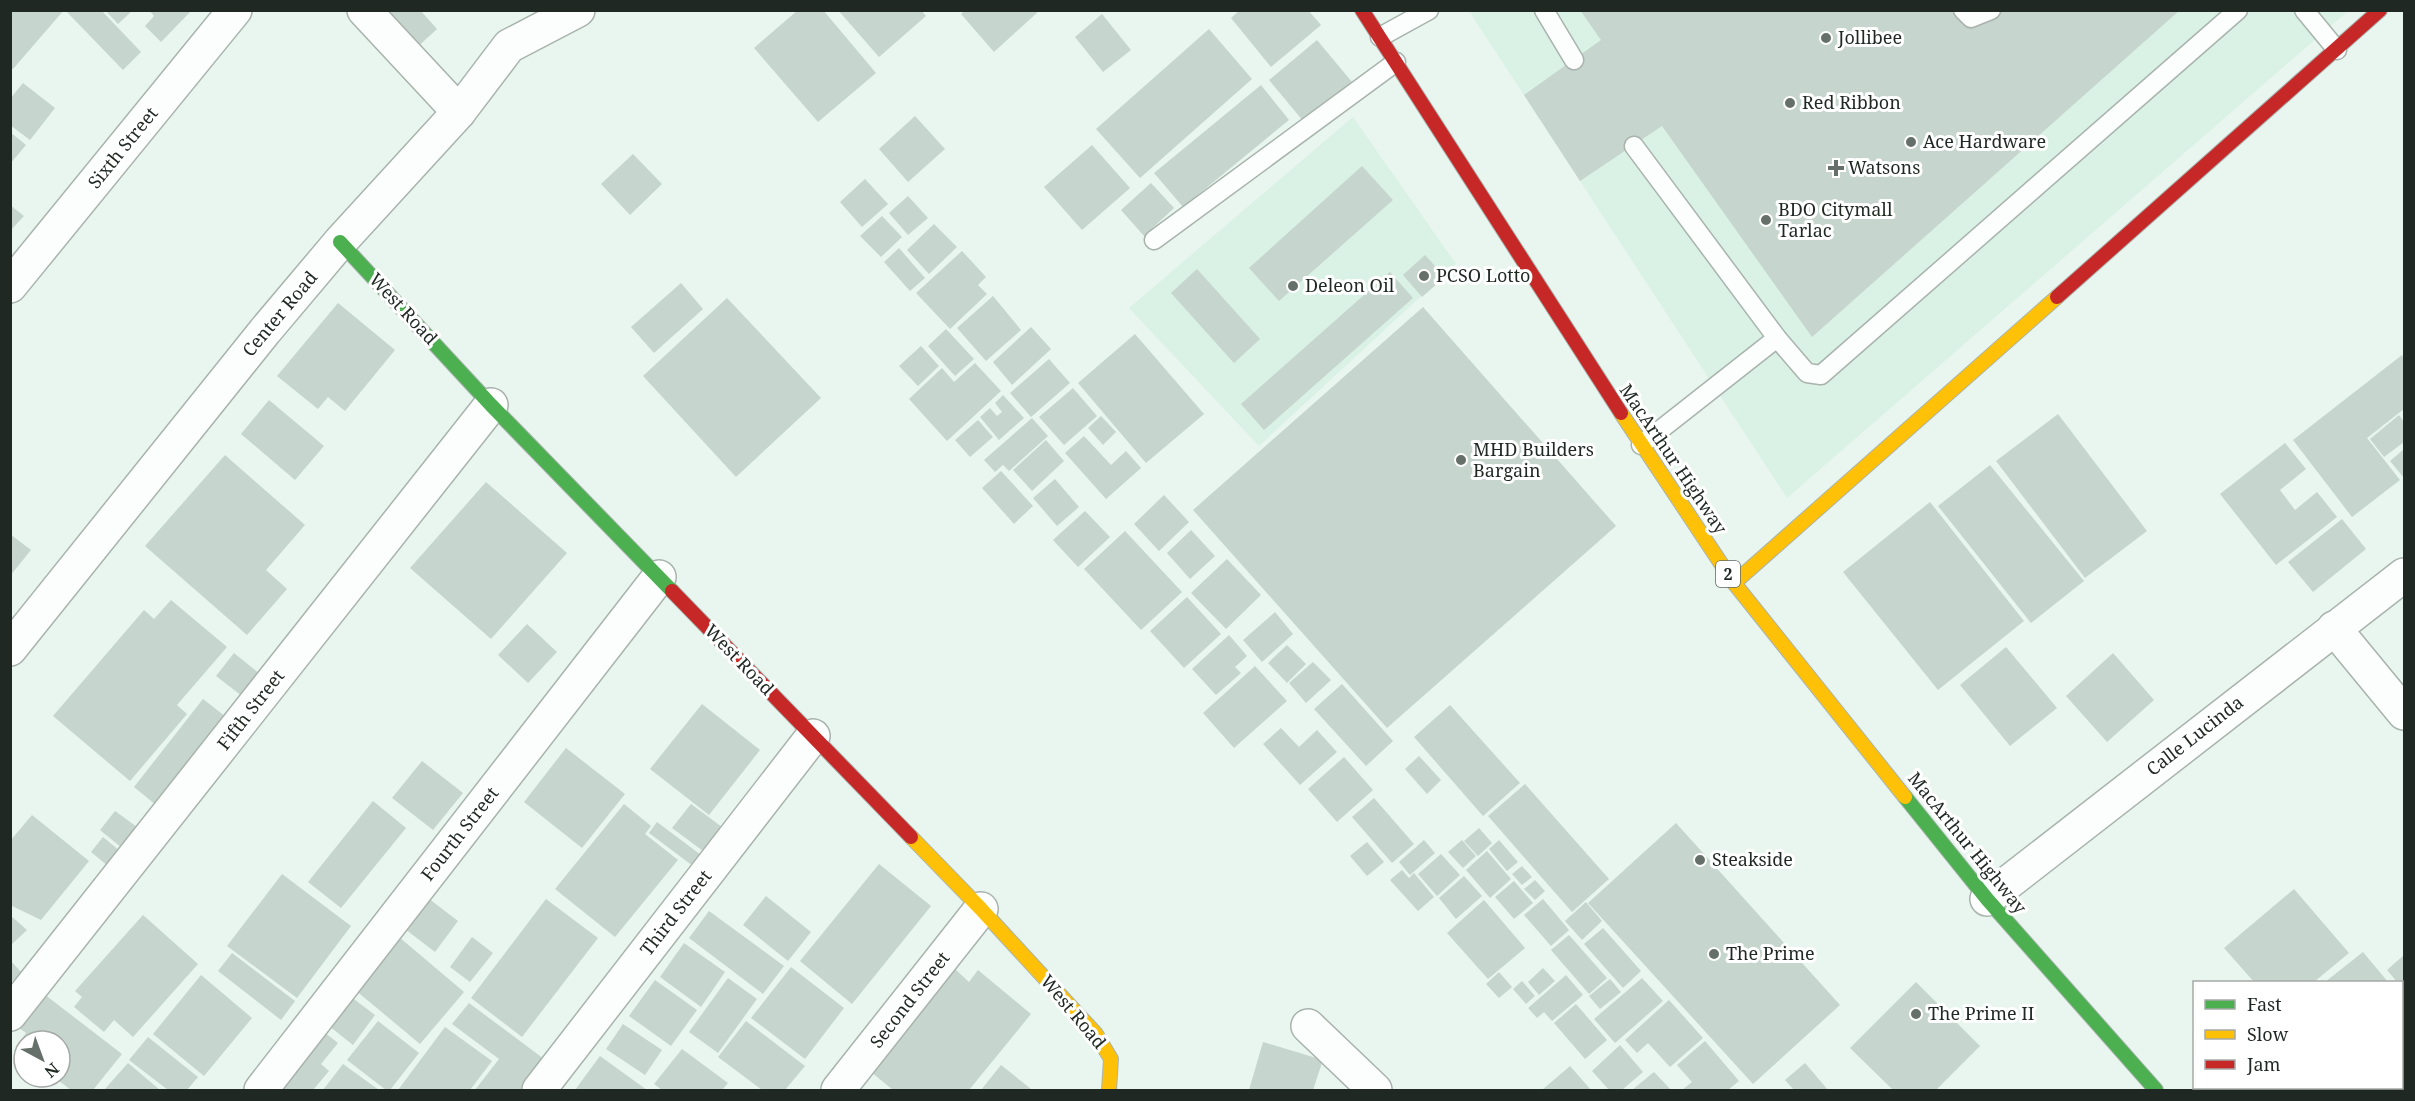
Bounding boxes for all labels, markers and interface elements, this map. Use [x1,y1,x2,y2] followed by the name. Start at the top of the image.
[1837,25,1902,49] place label: Jollibee
[1819,31,1833,45] marker: Jollibee
[1802,90,1901,114] place label: Red Ribbon
[1783,96,1797,110] marker: Red Ribbon
[82,102,163,193] street label: Sixth Street
[1923,129,2046,153] place label: Ace Hardware
[1904,135,1918,149] marker: Ace Hardware
[1848,155,1920,179] place label: Watsons
[1829,161,1843,175] marker: Watsons
[1778,197,1893,242] place label: BDO Citymall Tarlac
[1759,213,1773,227] marker: BDO Citymall Tarlac
[1436,263,1530,287] place label: PCSO Lotto
[236,266,322,361] street label: Center Road
[364,267,443,349] street label: West Road
[1417,269,1431,283] marker: PCSO Lotto
[1305,273,1395,297] place label: Deleon Oil
[1286,279,1300,293] marker: Deleon Oil
[1615,379,1733,539] street label: MacArthur Highway
[1473,437,1594,482] place label: MHD Builders Bargain
[1454,453,1468,467] marker: MHD Builders Bargain
[1716,561,1740,587] road number: 2
[700,619,780,700] street label: West Road
[211,664,289,754] street label: Fifth Street
[2141,690,2248,781] street label: Calle Lucinda
[1903,766,2033,919] street label: MacArthur Highway
[415,782,503,885] street label: Fourth Street
[1712,847,1793,871] place label: Steakside
[1693,853,1707,867] marker: Steakside
[634,865,716,960] street label: Third Street
[1726,941,1815,965] place label: The Prime
[864,946,954,1053] street label: Second Street
[1707,947,1721,961] marker: The Prime
[1036,969,1112,1054] street label: West Road
[2193,981,2403,1089] legend
[2247,992,2282,1016] text: Fast
[1928,1001,2034,1025] place label: The Prime II
[1909,1007,1923,1021] marker: The Prime II
[2247,1022,2289,1046] text: Slow
[12,1029,72,1089] north arrow
[2246,1052,2281,1076] text: Jam
[40,1058,64,1083] text: N

